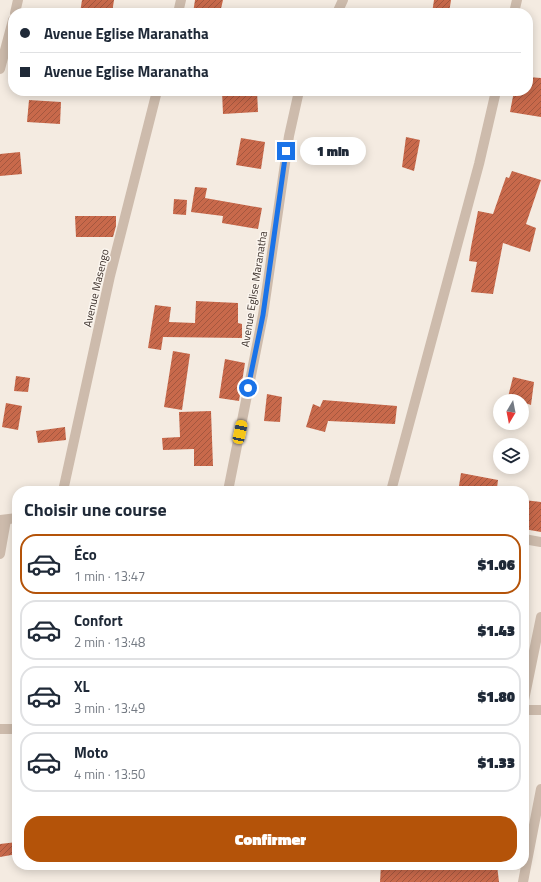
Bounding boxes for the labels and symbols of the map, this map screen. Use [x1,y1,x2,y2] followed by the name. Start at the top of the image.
[300,137,366,165] callout: 1 min
[277,142,295,160] route end
[237,229,271,348] street label: Avenue Eglise Maranatha
[79,247,113,329] street label: Avenue Masengo
[239,379,257,397] route start
[493,394,529,430] north arrow
[232,419,248,445] car

